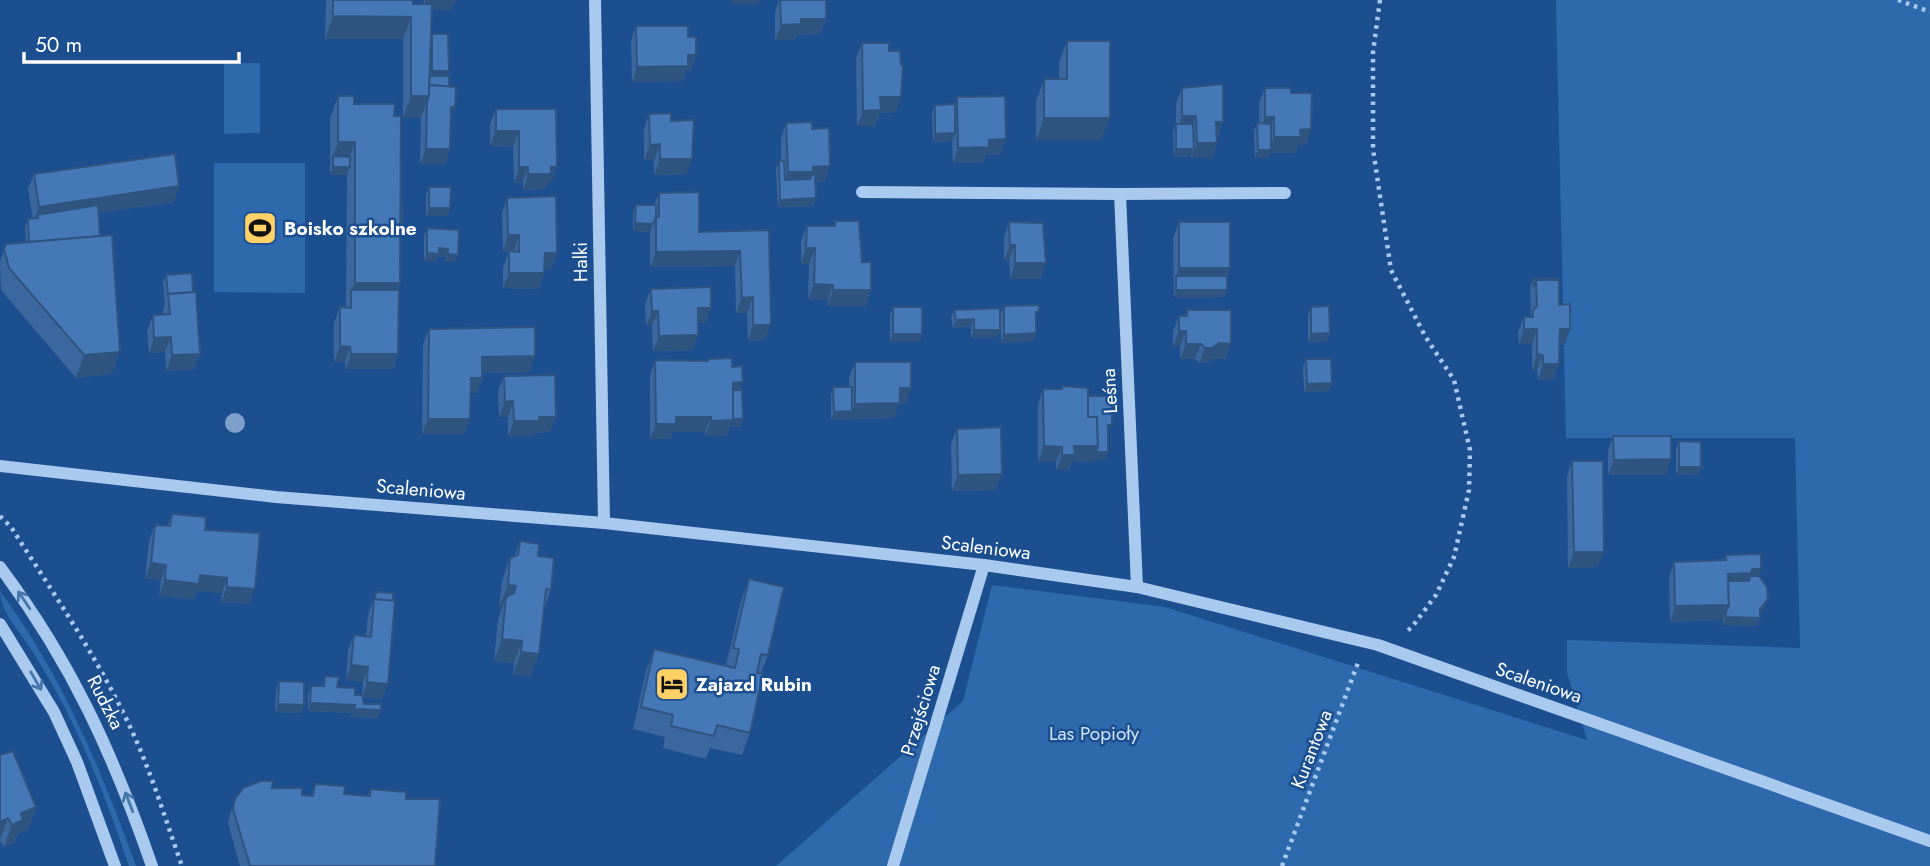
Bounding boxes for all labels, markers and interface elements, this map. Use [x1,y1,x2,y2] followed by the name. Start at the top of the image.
[24,21,240,65] scale bar
[35,30,82,60] text: 50 m
[241,209,279,247] sports icon: Boisko szkolne
[284,215,417,242] place label: Boisko szkolne
[567,242,594,282] street label: Halki
[1095,368,1124,414] street label: Leśna
[375,472,467,507] street label: Scaleniowa
[940,529,1032,566] street label: Scaleniowa
[17,591,31,610] one-way arrow
[1492,655,1586,710] street label: Scaleniowa
[894,661,947,759] street label: Przejściowa
[653,665,691,703] hotel icon: Zajazd Rubin
[80,670,131,734] street label: Rudzka
[30,671,44,691] one-way arrow
[696,671,812,698] place label: Zajazd Rubin
[1284,706,1339,793] street label: Kurantowa
[1049,720,1140,747] park label: Las Popioły
[121,791,134,813] one-way arrow

